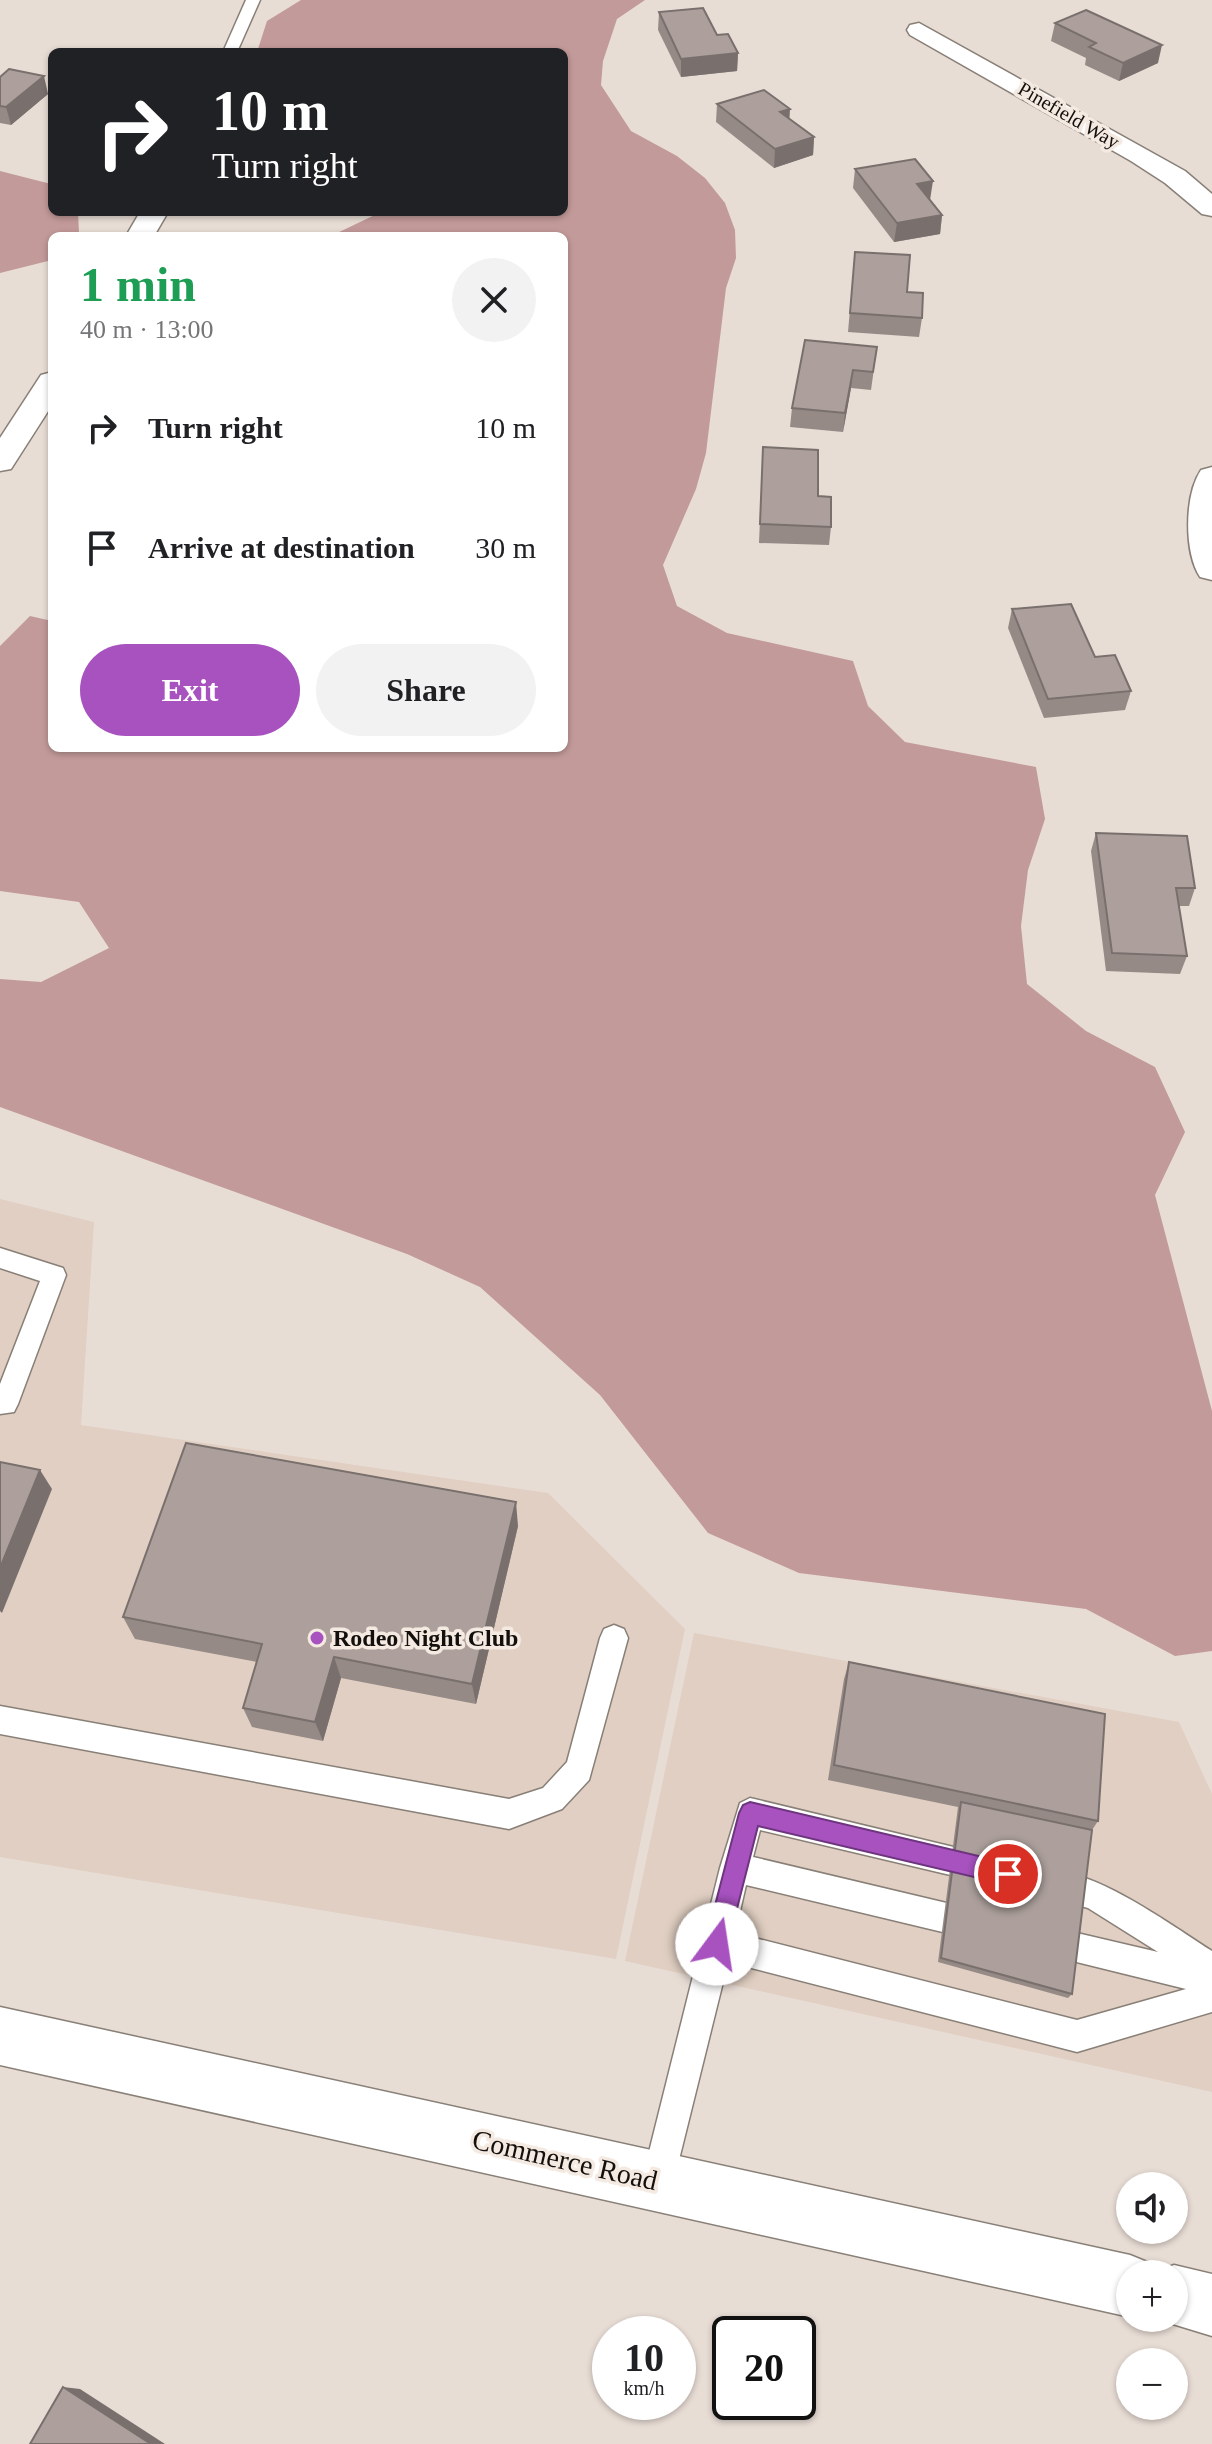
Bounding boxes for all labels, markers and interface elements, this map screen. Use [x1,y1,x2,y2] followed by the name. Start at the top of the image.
[1014,77,1123,154] street label: Pinefield Way
[80,80,184,184] icon: right
[212,80,329,142] text: 10 m
[212,146,358,186] text: Turn right
[80,258,196,311] text: 1 min
[452,258,536,342] button: close
[80,315,214,344] text: 40 m · 13:00
[80,406,124,450] icon: right
[148,411,283,444] text: Turn right
[475,411,536,444] text: 10 m
[80,526,124,570] icon: arrive
[148,531,415,564] text: Arrive at destination
[475,531,536,564] text: 30 m
[80,644,300,736] button: Exit
[316,644,536,736] button: Share
[333,1625,518,1651] place label: Rodeo Night Club
[308,1629,326,1647] marker: Rodeo Night Club
[974,1840,1042,1908] pin
[986,1852,1030,1896] icon: arrive
[675,1902,759,1986] position arrow
[469,2124,661,2196] street label: Commerce Road
[1116,2172,1188,2420] map controls
[1116,2172,1188,2244] button: sound
[1116,2260,1188,2332] button: +
[712,2316,816,2420] speed limit sign: 20
[624,2335,664,2380] text: 10
[1116,2348,1188,2420] button: −
[623,2377,665,2399] text: km/h

